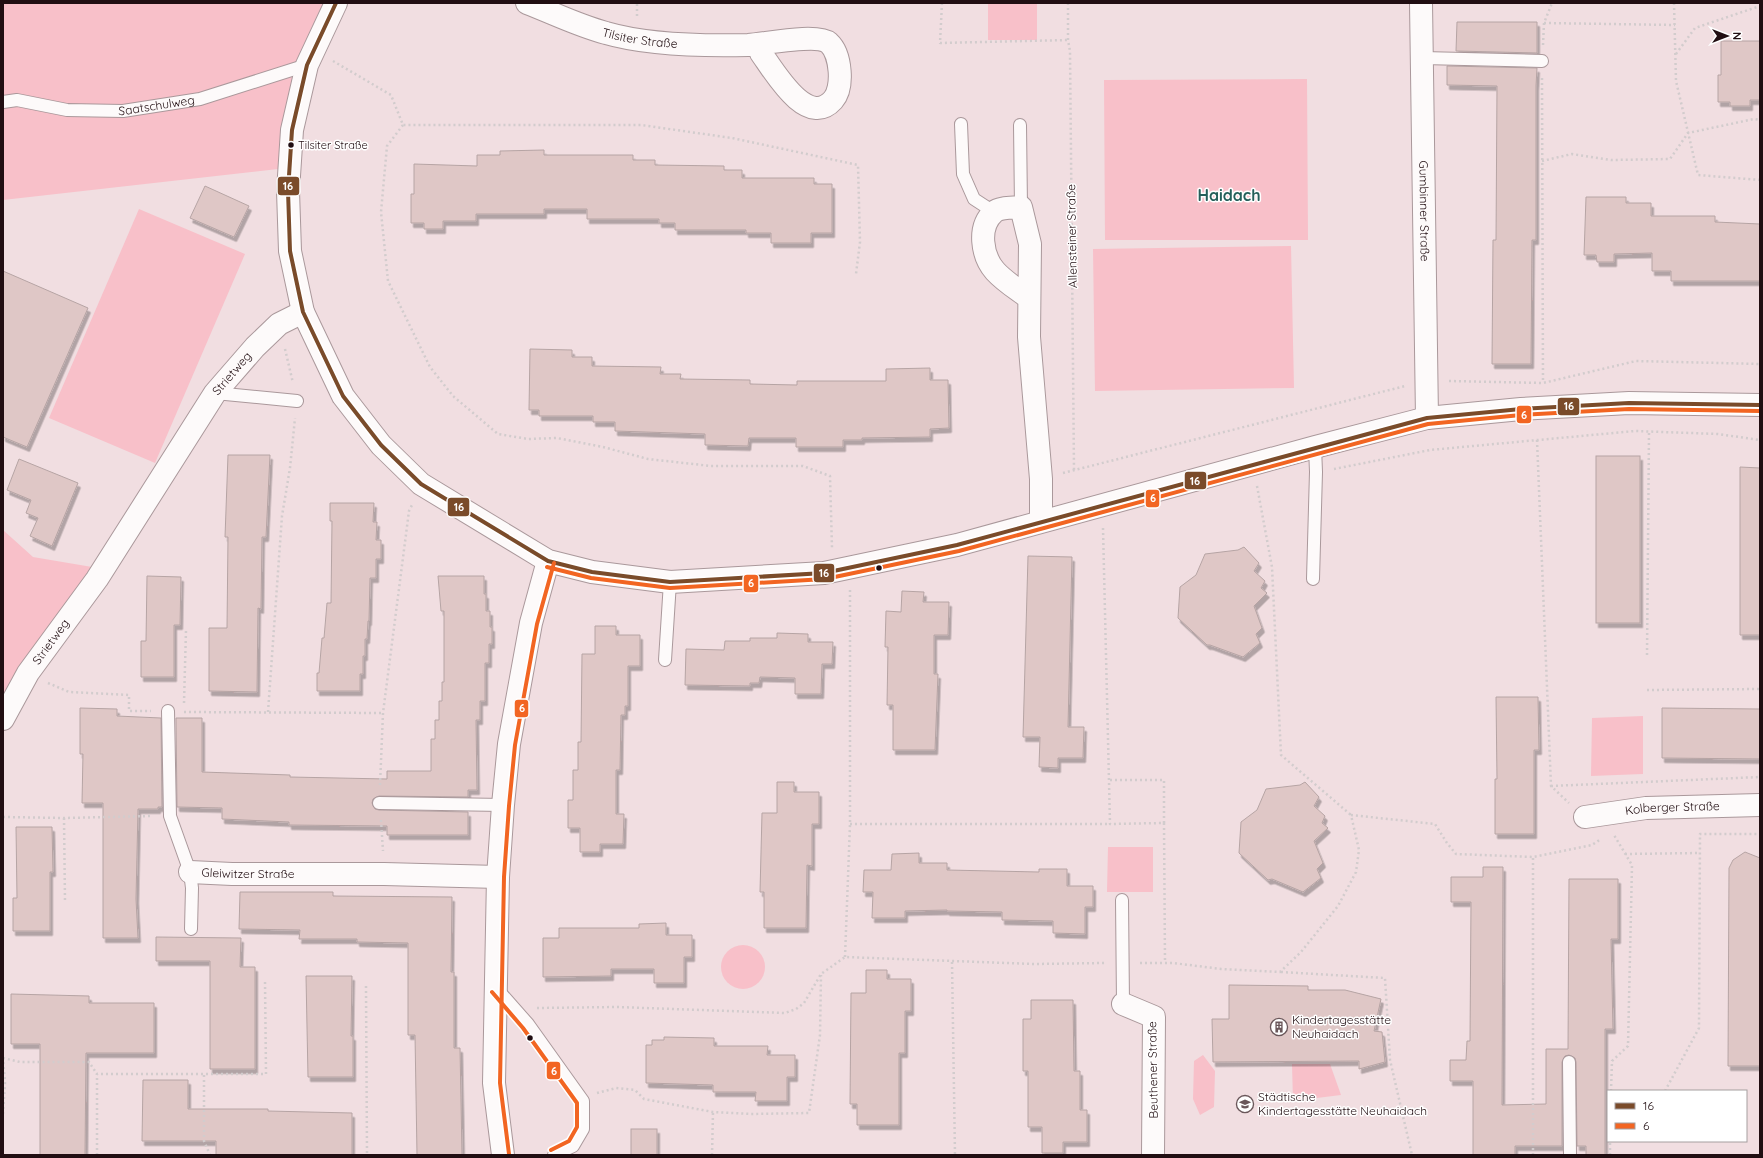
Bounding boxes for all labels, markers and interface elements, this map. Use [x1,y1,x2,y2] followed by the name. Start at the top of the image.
[1707,16,1747,56] north arrow
[601,24,678,51] street label: Tilsiter Straße
[1730,32,1744,40] text: N
[118,92,196,118] street label: Saatschulweg
[298,138,368,152] place label: Tilsiter Straße
[286,140,296,150] marker: Tilsiter Straße
[1416,160,1433,262] street label: Gumbinner Straße
[277,176,300,196] line badge: 16
[283,179,293,193] text: 16
[1063,184,1080,288] street label: Allensteiner Straße
[1197,185,1261,205] district label: Haidach
[209,348,254,398] street label: Strietweg
[1557,397,1580,416] line badge: 16
[1564,399,1574,413] text: 16
[1516,405,1532,424] line badge: 6
[1521,408,1527,422] text: 6
[1184,471,1207,490] line badge: 16
[1190,474,1200,488] text: 16
[1145,489,1160,508] line badge: 6
[1150,491,1156,505] text: 6
[447,497,470,517] line badge: 16
[454,500,464,514] text: 16
[813,563,835,583] line badge: 16
[874,563,884,573] unlabelled marker
[819,566,829,580] text: 16
[743,574,759,593] line badge: 6
[748,576,754,590] text: 6
[29,616,72,667] street label: Strietweg
[514,699,529,718] line badge: 6
[519,701,525,715] text: 6
[1624,798,1720,818] street label: Kolberger Straße
[201,865,295,881] street label: Gleiwitzer Straße
[1292,1012,1391,1041] place label: Kindertagesstätte Neuhaidach
[1269,1017,1289,1037] building icon: Kindertagesstätte Neuhaidach
[1144,1021,1161,1119] street label: Beuthener Straße
[525,1033,535,1043] unlabelled marker
[546,1061,561,1080] line badge: 6
[551,1064,557,1078] text: 6
[1258,1089,1427,1118] place label: Städtische Kindertagesstätte Neuhaidach
[1607,1090,1747,1142] legend
[1235,1094,1255,1114] school or university icon: Städtische Kindertagesstätte Neuhaidach
[1643,1098,1654,1113] text: 16
[1643,1118,1650,1133] text: 6

